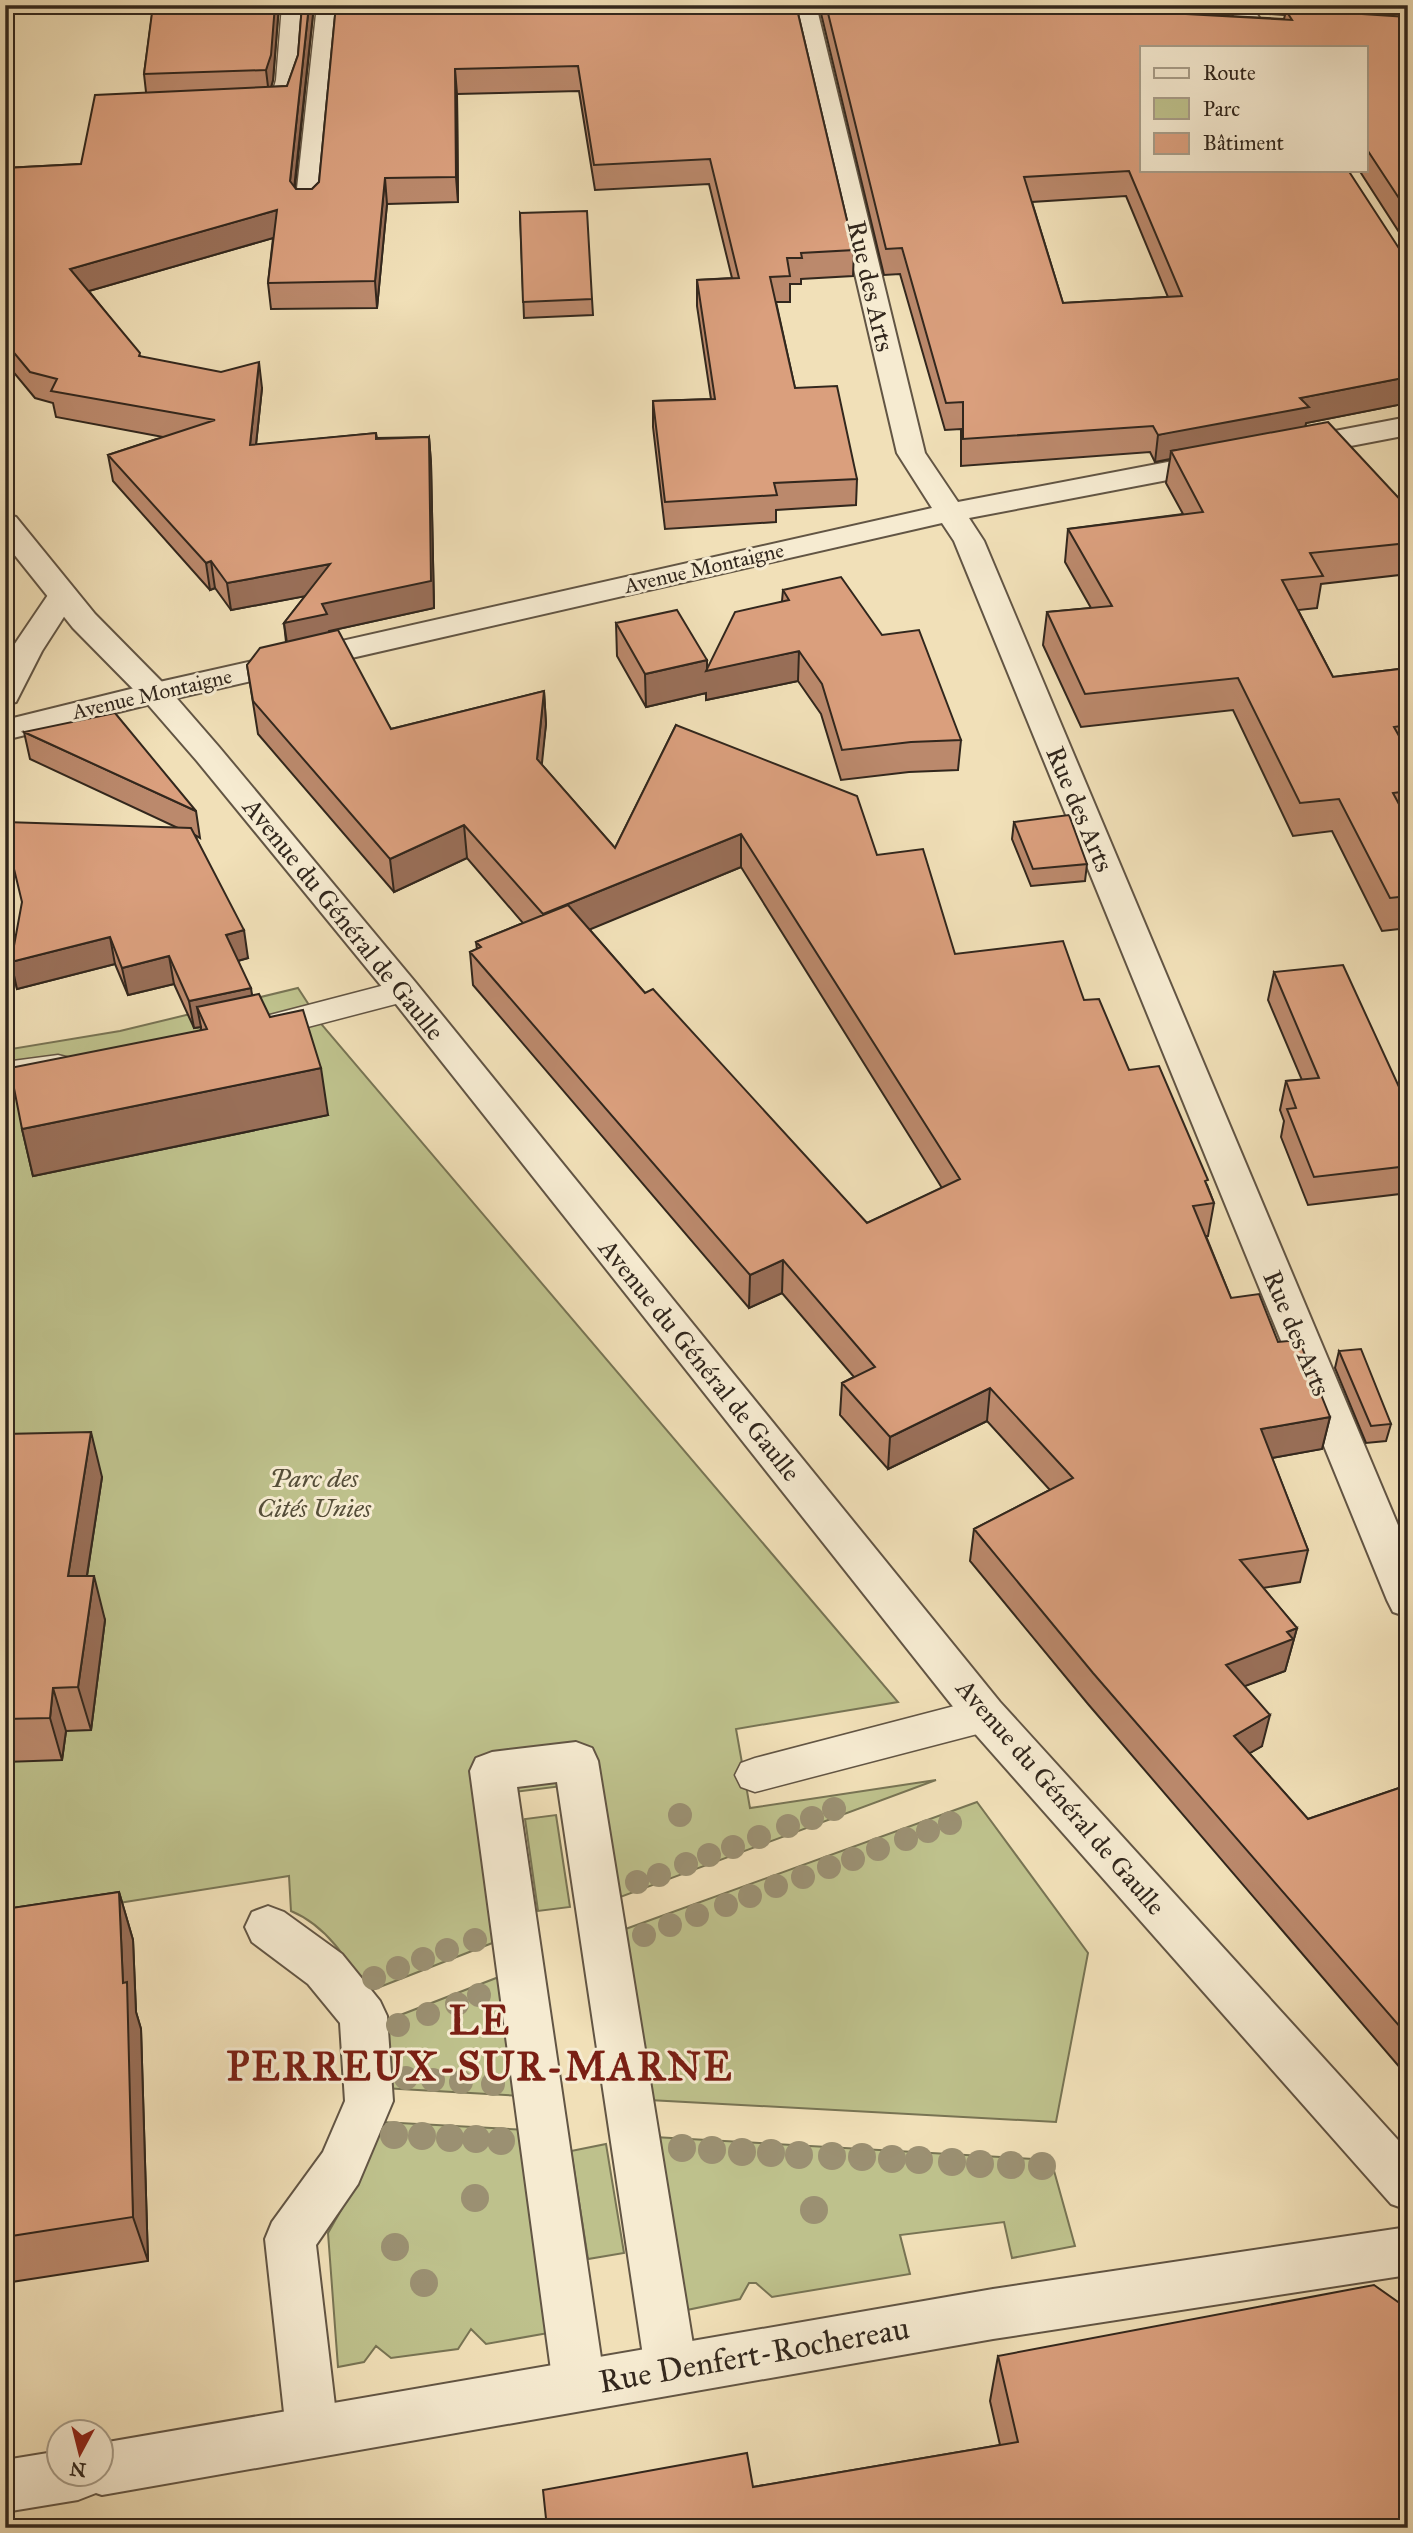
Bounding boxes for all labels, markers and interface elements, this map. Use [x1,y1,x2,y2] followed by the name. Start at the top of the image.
[1140,46,1368,172] legend
[1203,60,1256,86] text: Route
[1203,96,1240,122] text: Parc
[1203,130,1285,156] text: Bâtiment
[840,217,902,355] street label: Rue des Arts
[621,537,787,599] street label: Avenue Montaigne
[69,663,235,725] street label: Avenue Montaigne
[1039,741,1121,877] street label: Rue des Arts
[236,791,452,1047] street label: Avenue du Général de Gaulle
[592,1232,808,1488] street label: Avenue du Général de Gaulle
[1256,1265,1338,1401] street label: Rue des Arts
[257,1462,371,1524] park label: Parc des Cités Unies
[949,1672,1172,1922] street label: Avenue du Général de Gaulle
[226,1996,734,2091] district label: LE PERREUX-SUR-MARNE
[596,2308,912,2402] street label: Rue Denfert-Rochereau
[46,2418,116,2488] north arrow
[69,2457,87,2482] text: N

